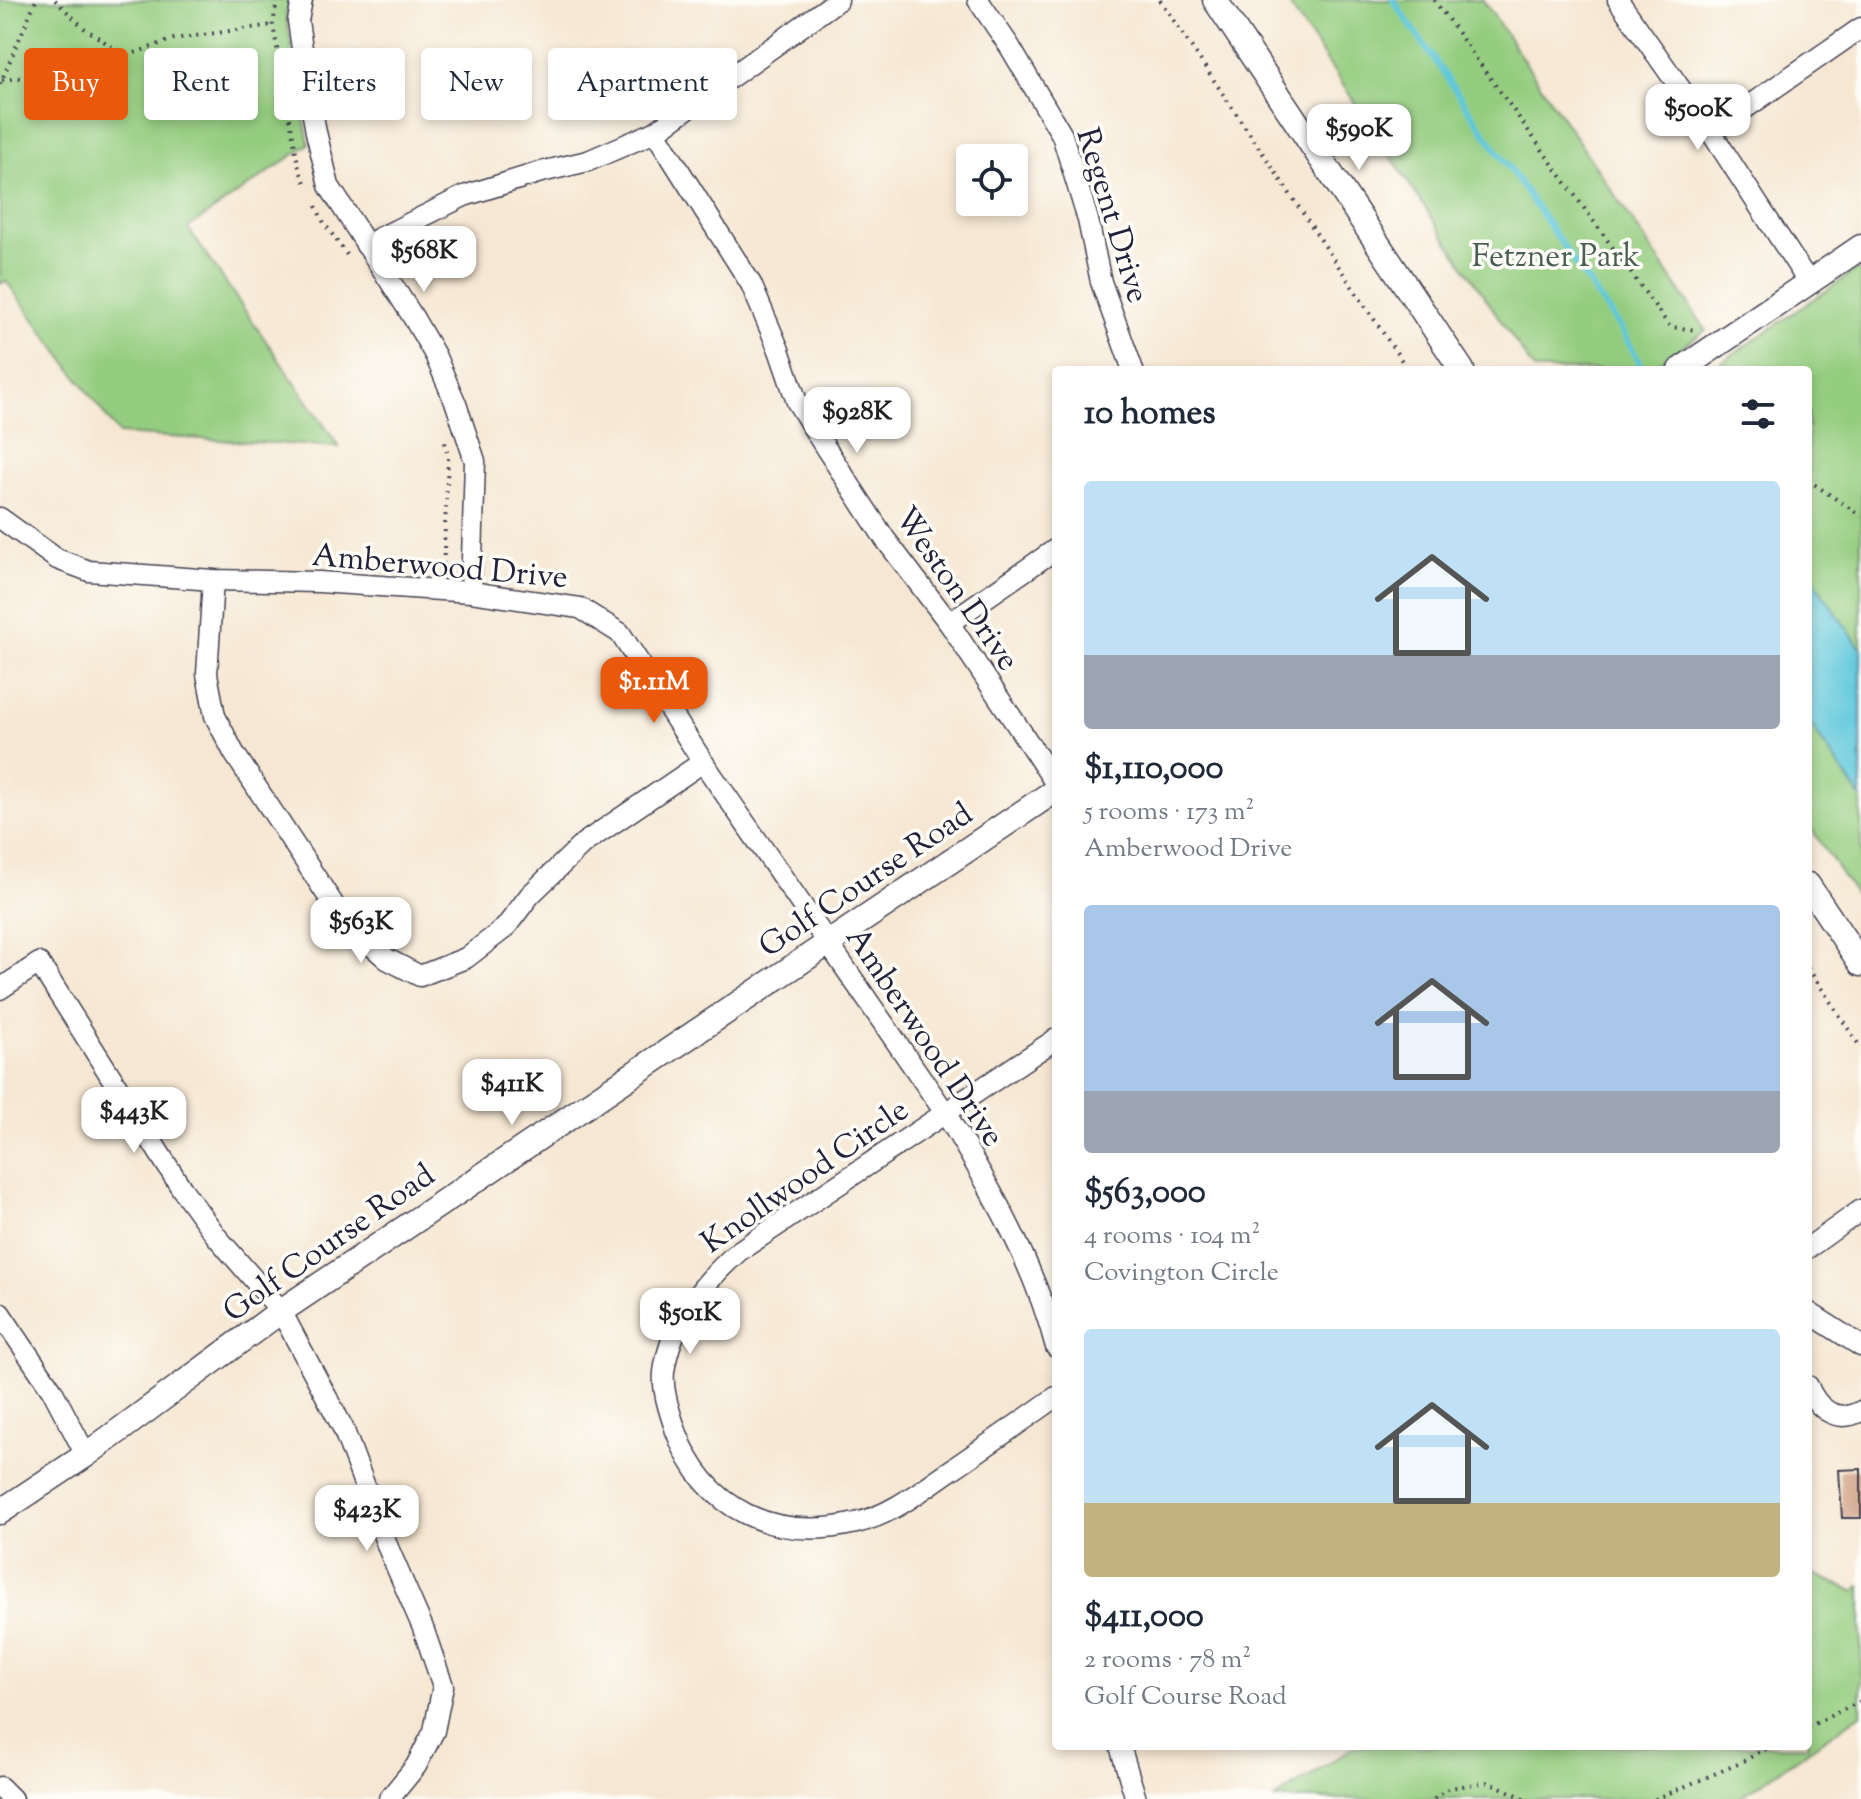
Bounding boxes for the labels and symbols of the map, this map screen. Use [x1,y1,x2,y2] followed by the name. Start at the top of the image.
[1642,84,1754,152] pin: $500K
[1303,104,1415,172] pin: $590K
[1063,123,1160,309] street label: Regent Drive
[368,226,480,294] pin: $568K
[1472,235,1640,281] park label: Fetzner Park
[801,387,913,455] pin: $928K
[882,498,1029,681] street label: Weston Drive
[310,534,569,602] street label: Amberwood Drive
[589,657,719,725] pin: $1.11M
[750,793,983,970] street label: Golf Course Road
[305,897,417,965] pin: $563K
[833,919,1014,1157] street label: Amberwood Drive
[456,1059,568,1127] pin: $411K
[78,1087,190,1155] pin: $443K
[693,1089,919,1266] street label: Knollwood Circle
[214,1154,445,1335] street label: Golf Course Road
[634,1288,746,1356] pin: $501K
[311,1485,423,1553] pin: $423K

